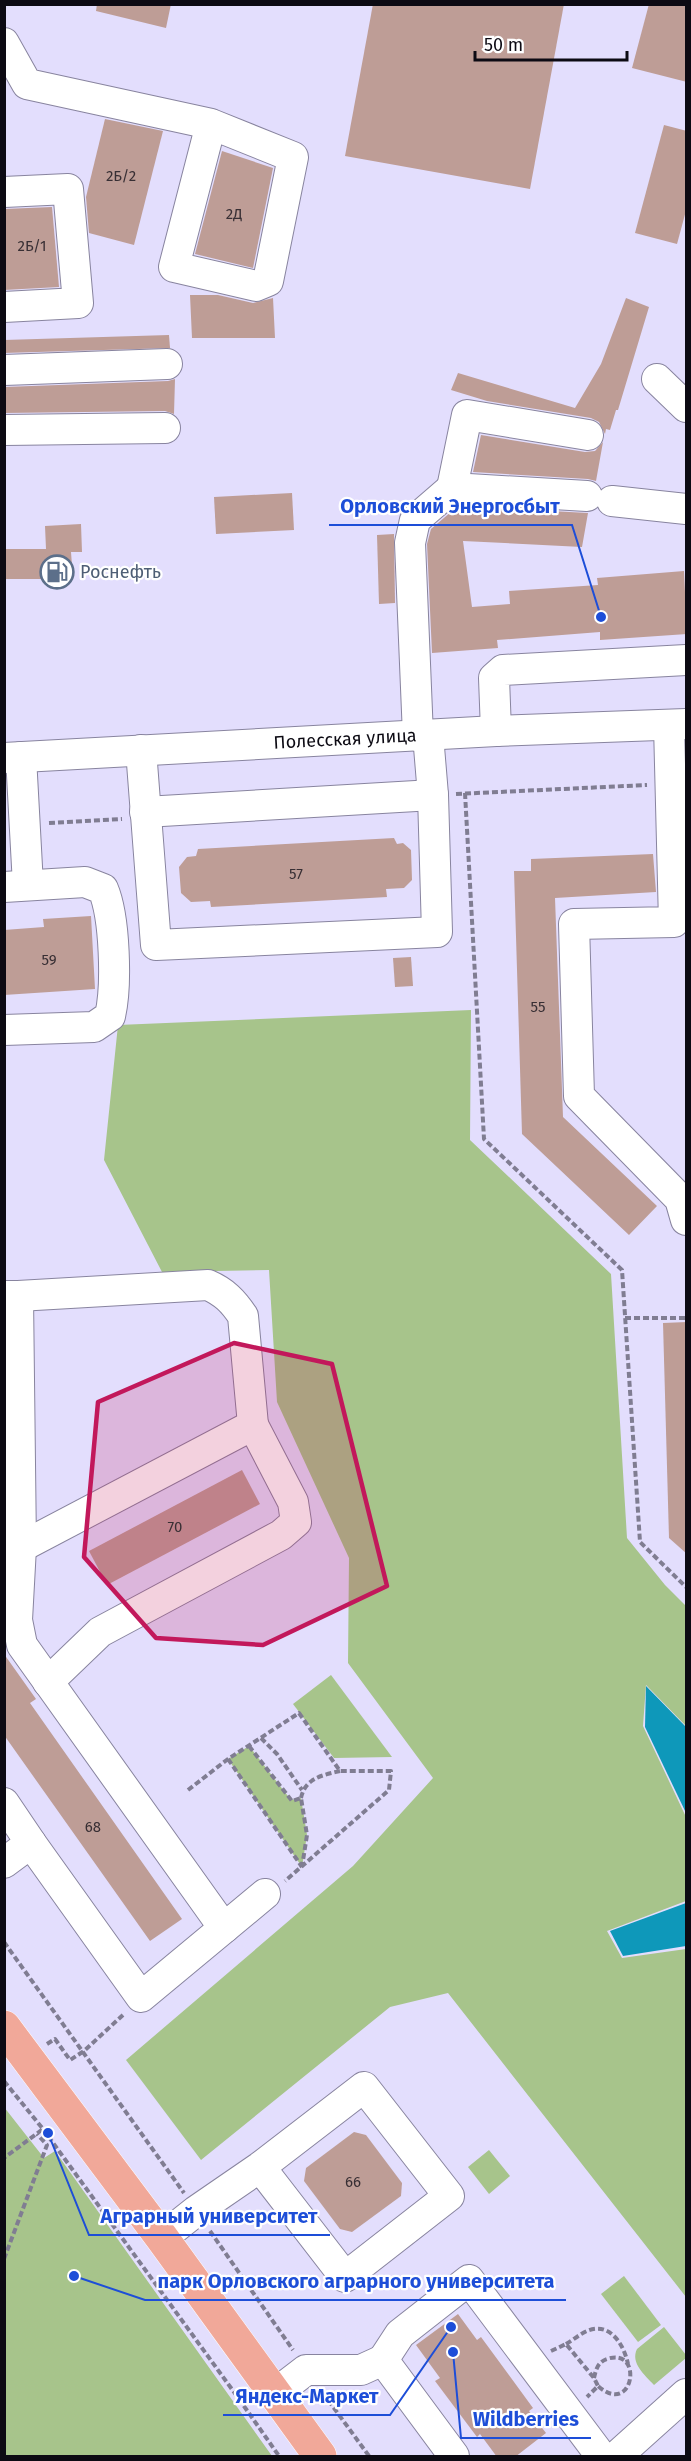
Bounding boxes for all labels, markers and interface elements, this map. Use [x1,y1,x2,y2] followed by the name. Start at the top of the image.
[475,24,626,62] scale bar
[484,34,523,56] text: 50 m
[106,167,136,185] house number: 2Б/2
[226,205,242,223] house number: 2Д
[18,237,46,255] house number: 2Б/1
[329,487,572,525] callout: Орловский Энергосбыт
[340,494,560,518] text: Орловский Энергосбыт
[39,554,75,590] fuel station icon: Роснефть
[80,561,161,583] place label: Роснефть
[273,724,417,754] street label: Полесская улица
[289,865,303,883] house number: 57
[41,951,57,969] house number: 59
[531,998,545,1016] house number: 55
[168,1518,182,1536] house number: 70
[85,1818,101,1836] house number: 68
[345,2173,361,2191] house number: 66
[89,2197,330,2235] callout: Аграрный университет
[100,2204,318,2228] text: Аграрный университет
[145,2262,566,2300] callout: парк Орловского аграрного университета
[158,2269,555,2293] text: парк Орловского аграрного университета
[223,2377,390,2415] callout: Яндекс-Маркет
[236,2384,379,2408] text: Яндекс-Маркет
[461,2400,591,2438] callout: Wildberries
[473,2407,579,2431] text: Wildberries

